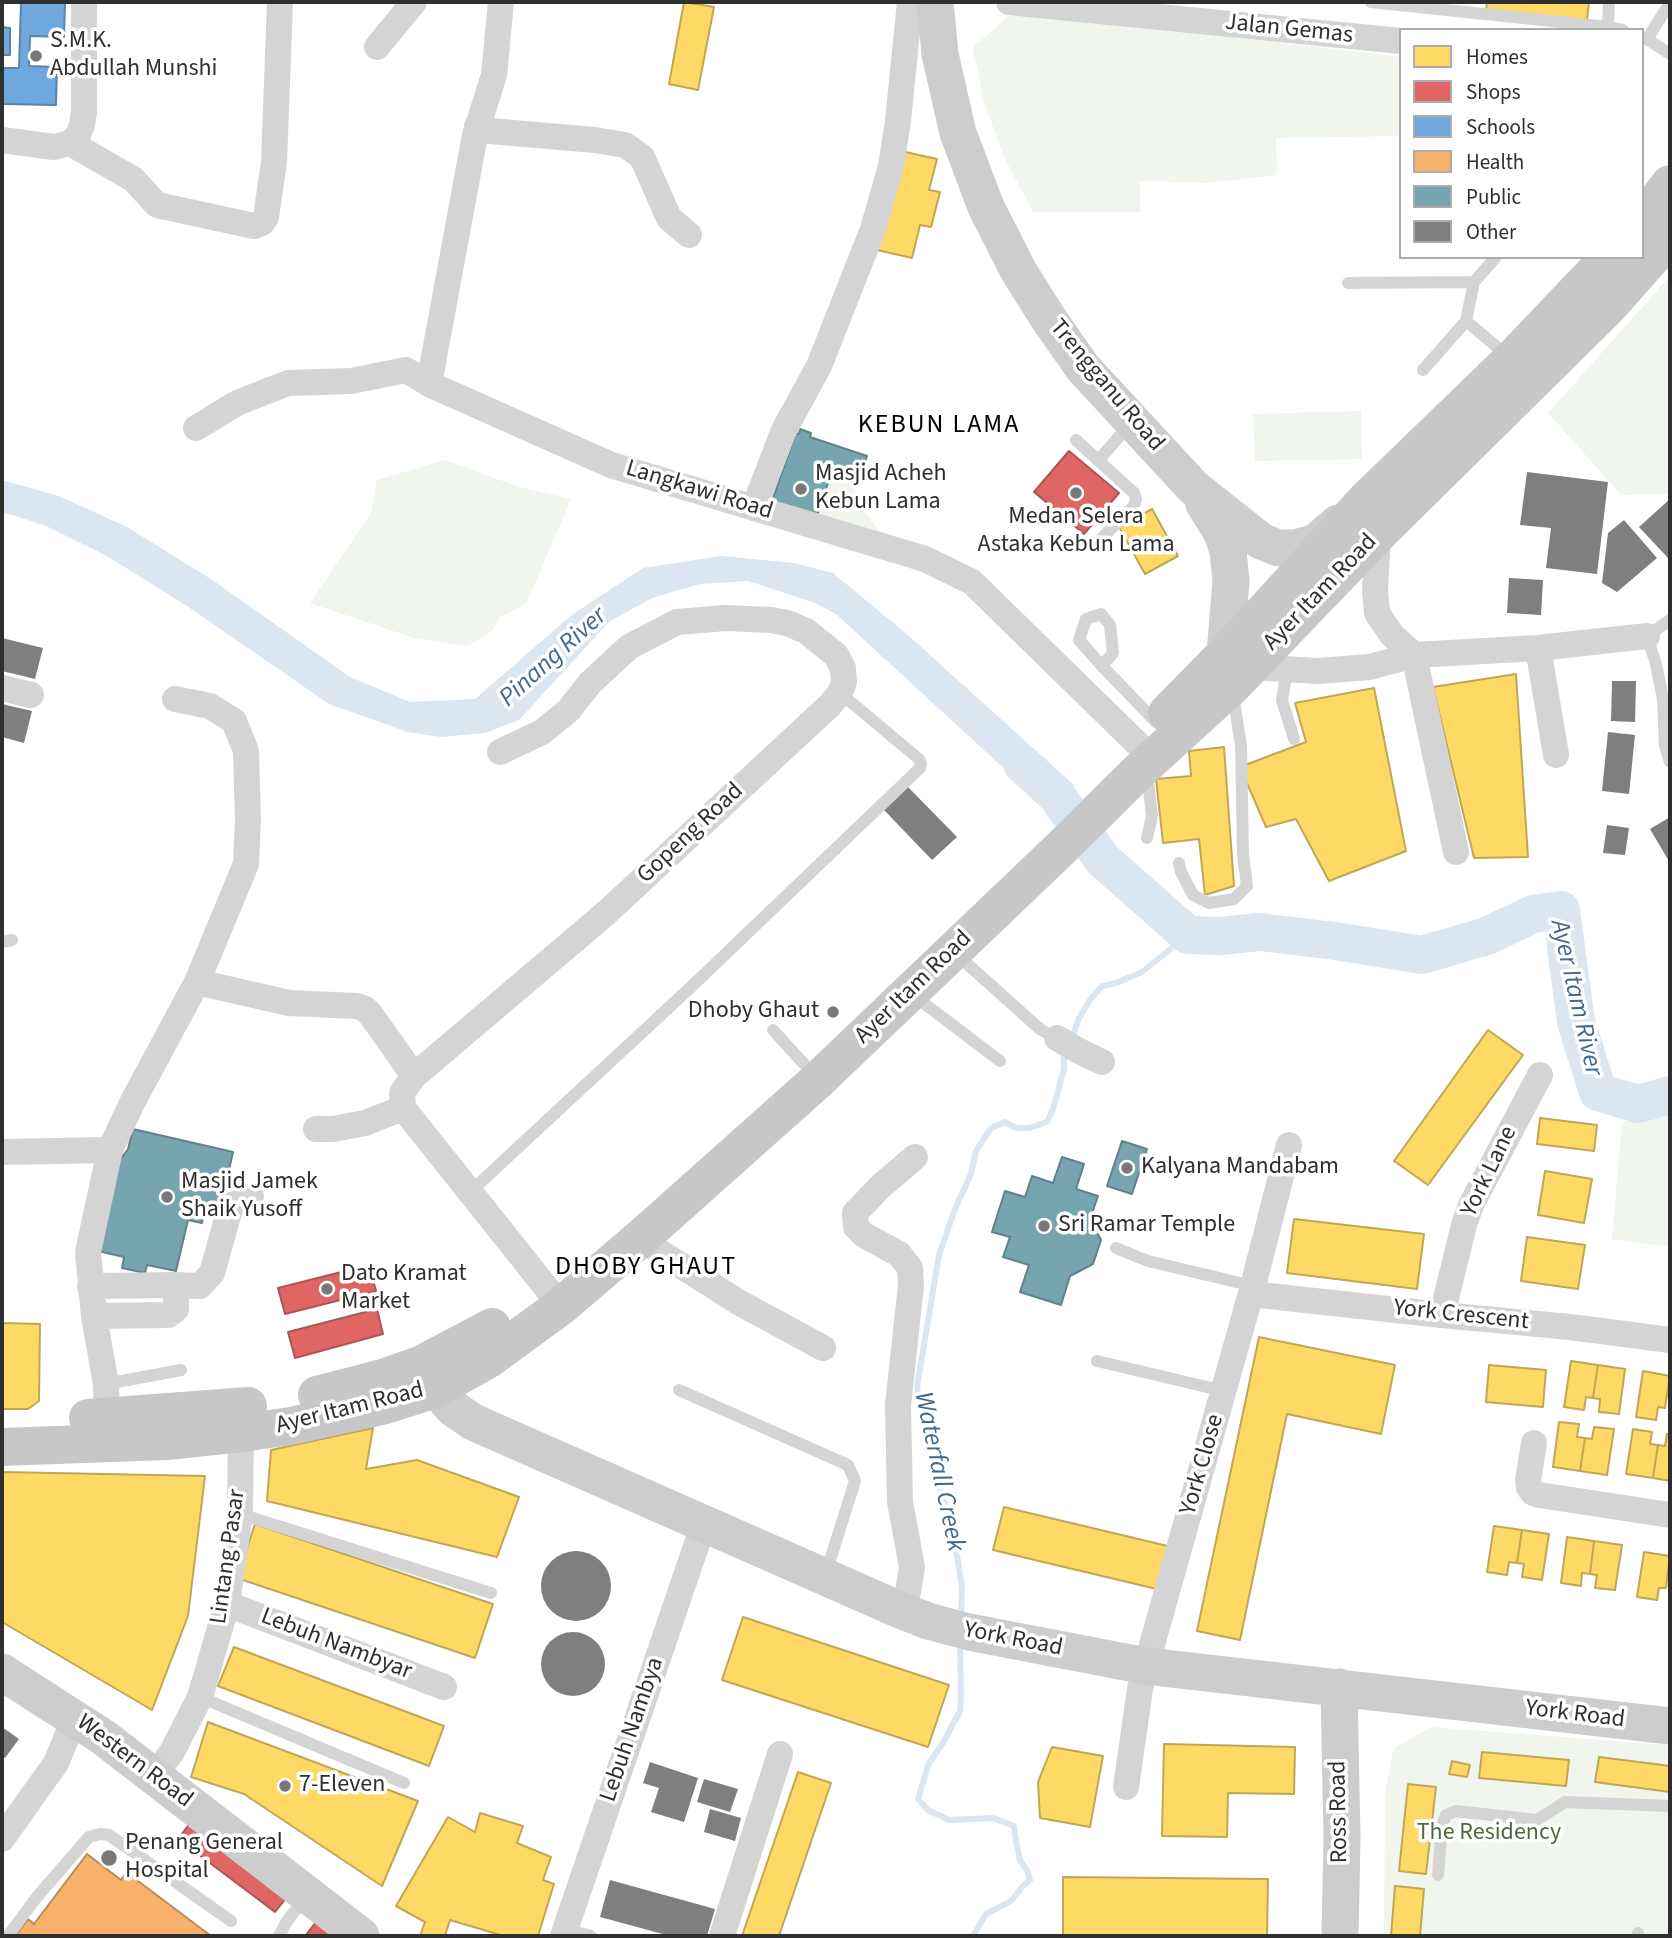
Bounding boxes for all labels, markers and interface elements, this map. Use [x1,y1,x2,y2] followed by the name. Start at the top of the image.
[1224,9,1354,51] street label: Jalan Gemas
[50,28,218,84] place label: S.M.K. Abdullah Munshi
[1399,28,1644,259] legend
[1466,42,1528,72] text: Homes
[28,48,44,64] marker: S.M.K. Abdullah Munshi
[1466,77,1520,107] text: Shops
[1466,112,1535,142] text: Schools
[1466,147,1524,177] text: Health
[1466,182,1521,212] text: Public
[1466,217,1516,247] text: Other
[1042,314,1170,458] street label: Trengganu Road
[859,410,1019,442] district label: KEBUN LAMA
[622,455,776,527] street label: Langkawi Road
[815,461,947,517] place label: Masjid Acheh Kebun Lama
[793,481,809,497] marker: Masjid Acheh Kebun Lama
[1068,485,1084,501] marker: Medan Selera Astaka Kebun Lama
[977,504,1175,560] place label: Medan Selera Astaka Kebun Lama
[1258,529,1384,657] street label: Ayer Itam Road
[494,602,614,714] water label: Pinang River
[632,778,750,890] street label: Gopeng Road
[1542,917,1608,1079] water label: Ayer Itam River
[850,925,978,1051] street label: Ayer Itam Road
[688,998,819,1026] place label: Dhoby Ghaut
[825,1004,841,1020] marker: Dhoby Ghaut
[1456,1122,1524,1222] street label: York Lane
[1141,1154,1339,1182] place label: Kalyana Mandabam
[1119,1160,1135,1176] marker: Kalyana Mandabam
[181,1169,318,1225] place label: Masjid Jamek Shaik Yusoff
[159,1189,175,1205] marker: Masjid Jamek Shaik Yusoff
[1058,1212,1235,1240] place label: Sri Ramar Temple
[1036,1218,1052,1234] marker: Sri Ramar Temple
[556,1252,736,1284] district label: DHOBY GHAUT
[341,1261,467,1317] place label: Dato Kramat Market
[319,1281,335,1297] marker: Dato Kramat Market
[1392,1295,1530,1337] street label: York Crescent
[273,1377,427,1441] street label: Ayer Itam Road
[906,1389,970,1555] water label: Waterfall Creek
[1175,1411,1231,1519] street label: York Close
[205,1488,253,1626] street label: Lintang Pasar
[256,1603,416,1687] street label: Lebuh Nambyar
[961,1616,1065,1664] street label: York Road
[595,1654,671,1806] street label: Lebuh Nambya
[1524,1695,1626,1735] street label: York Road
[70,1709,198,1815] street label: Western Road
[1325,1760,1355,1864] street label: Ross Road
[299,1772,385,1800] place label: 7-Eleven
[277,1778,293,1794] marker: 7-Eleven
[1417,1820,1561,1848] park label: The Residency
[125,1830,283,1886] place label: Penang General Hospital
[99,1848,119,1868] marker: Penang General Hospital

